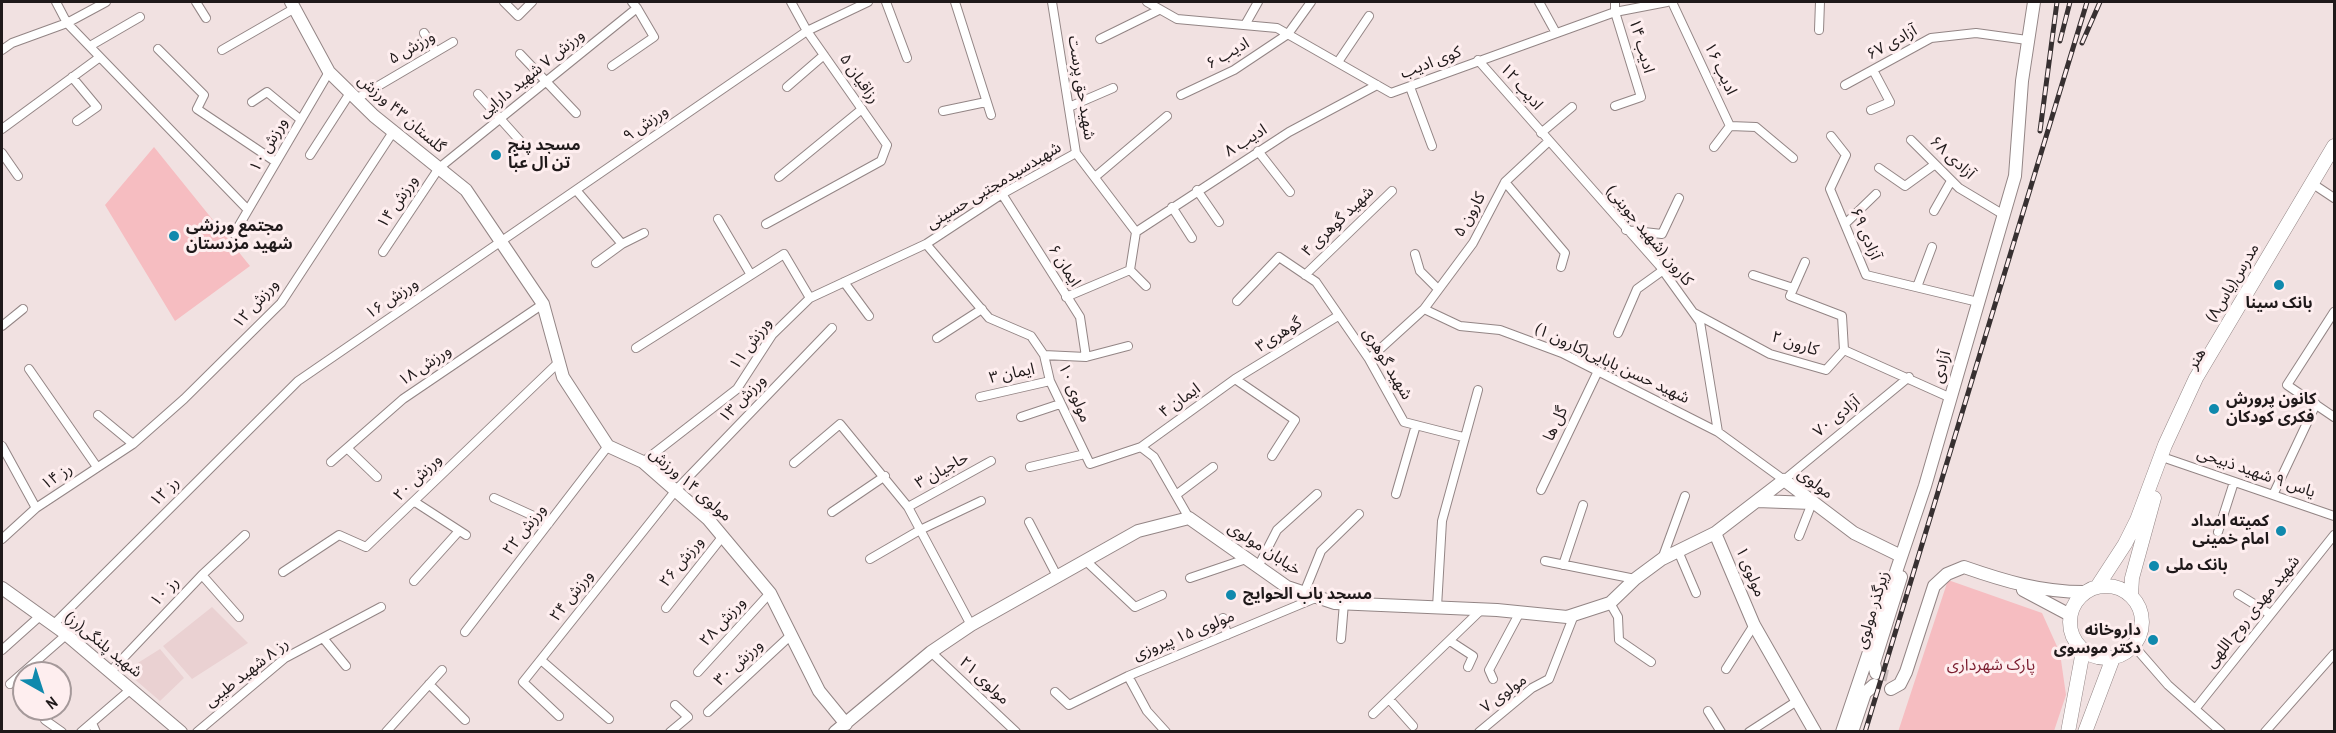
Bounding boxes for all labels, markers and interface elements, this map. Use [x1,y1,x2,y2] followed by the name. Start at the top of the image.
[1624,17,1658,75] street label: ادیب ۱۴
[1863,21,1921,65] street label: آزادی ۶۷
[475,26,589,122] street label: ورزش ۷ شهید دارایی
[385,27,439,69] street label: ورزش ۵
[1063,34,1099,142] street label: شهید حق پرست
[1203,34,1253,74] street label: ادیب ۶
[1700,40,1740,98] street label: ادیب ۱۶
[1398,43,1464,83] street label: کوی ادیب
[835,50,883,108] street label: رزاقیان ۵
[1495,60,1547,114] street label: ادیب ۱۲
[353,71,449,157] street label: گلستان ۴۳ ورزش
[620,102,672,146] street label: ورزش ۹
[246,114,292,176] street label: ورزش ۱۰
[1221,121,1271,161] street label: ادیب ۸
[1925,132,1979,184] street label: آزادی ۶۸
[508,136,581,174] place label: مسجد پنج تن ال عبا
[923,138,1065,234] street label: شهیدسیدمجتبی حسینی
[489,148,503,162] marker: مسجد پنج تن ال عبا
[373,172,423,232] street label: ورزش ۱۴
[1601,182,1697,290] street label: کارون (شهید جوینی)
[1298,183,1378,261] street label: شهید گوهری ۴
[1450,189,1490,241] street label: کارون ۵
[1845,205,1885,263] street label: آزادی ۶۹
[186,217,293,255] place label: مجتمع ورزشی شهید مزدستان
[167,229,181,243] marker: مجتمع ورزشی شهید مزدستان
[2202,240,2264,326] street label: مدرس(یاس۸)
[1044,241,1084,291] street label: ایمان ۶
[362,274,422,324] street label: ورزش ۱۶
[229,275,283,333] street label: ورزش ۱۲
[2272,278,2286,292] marker: بانک سینا
[2245,294,2313,314] place label: بانک سینا
[1252,313,1306,357] street label: گوهری۳
[726,314,776,374] street label: ورزش ۱۱
[1532,320,1692,408] street label: شهید حسن بابایی(کارون ۱)
[1358,325,1416,403] street label: شهید گوهری
[1769,327,1821,361] street label: کارون ۲
[395,341,455,391] street label: ورزش ۱۸
[2183,345,2211,373] street label: هنر
[1928,349,1956,385] street label: آزادی
[987,360,1037,388] street label: ایمان ۳
[1054,361,1094,425] street label: مولوی ۱۰
[715,371,771,427] street label: ورزش ۱۳
[1156,380,1204,422] street label: ایمان ۴
[2226,390,2316,428] place label: کانون پرورش فکری کودکان
[1810,392,1864,442] street label: آزادی ۷۰
[2207,402,2221,416] marker: کانون پرورش فکری کودکان
[1540,404,1572,444] street label: گل ها
[645,444,735,526] street label: مولوی ۱۴ ورزش
[2194,444,2318,502] street label: یاس ۹ شهید ذبیحی
[912,449,972,493] street label: حاجیان ۳
[390,450,446,506] street label: ورزش ۲۰
[38,460,76,494] street label: رز ۱۴
[1793,464,1837,504] street label: مولوی
[146,473,184,511] street label: رز ۱۲
[499,501,551,559] street label: ورزش ۲۲
[2191,512,2269,550] place label: کمیته امداد امام خمینی
[1224,518,1304,580] street label: خیابان مولوی
[2274,524,2288,538] marker: کمیته امداد امام خمینی
[656,533,708,591] street label: ورزش ۲۶
[1731,544,1769,600] street label: مولوی ۱
[2202,552,2304,672] street label: شهید مهدی روح اللهی
[2166,556,2228,576] place label: بانک ملی
[2147,559,2161,573] marker: بانک ملی
[546,567,598,625] street label: ورزش ۲۴
[1852,569,1894,651] street label: زیرگذر مولوی
[146,573,184,611] street label: رز ۱۰
[1243,585,1372,605] place label: مسجد باب الحوایج
[1224,588,1238,602] marker: مسجد باب الحوایج
[696,593,750,651] street label: ورزش ۲۸
[1130,607,1238,665] street label: مولوی ۱۵ پیروزی
[60,608,146,682] street label: شهید پلنگی(رز)
[2054,621,2141,659] place label: داروخانه دکتر موسوی
[2146,633,2160,647] marker: داروخانه دکتر موسوی
[201,634,293,712] street label: رز ۸ شهید طیبی
[711,636,767,690] street label: ورزش ۳۰
[955,653,1013,709] street label: مولوی ۲۱
[1947,656,2035,676] park label: پارک شهرداری
[12,661,72,721] north arrow
[1477,670,1531,718] street label: مولوی ۷
[41,692,63,715] text: N

